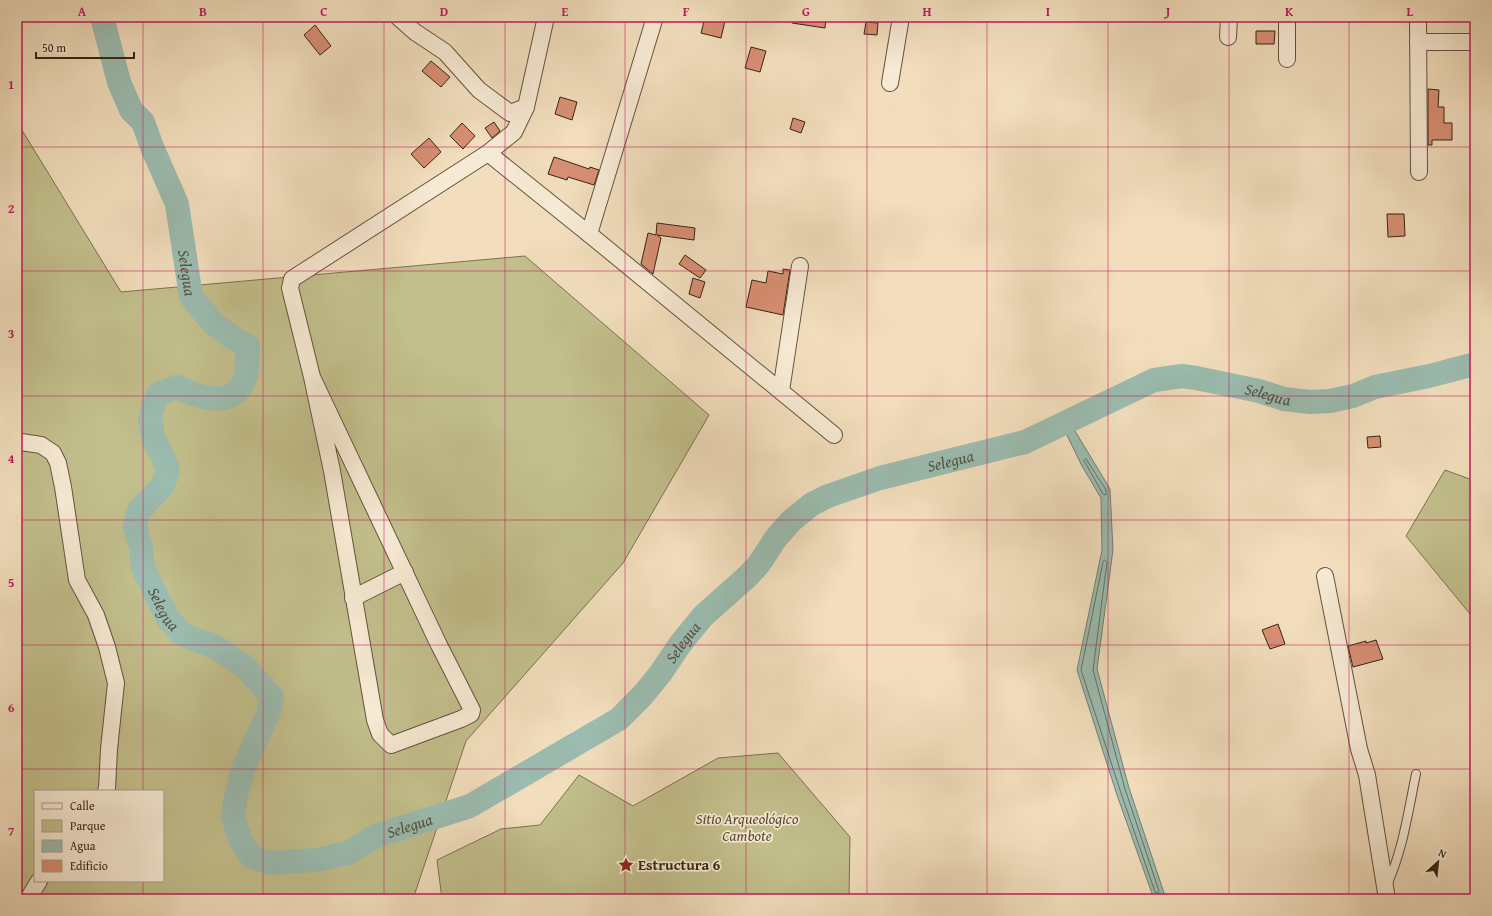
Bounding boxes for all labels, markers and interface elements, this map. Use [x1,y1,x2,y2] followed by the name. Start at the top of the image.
[78,2,87,21] text: A
[199,2,207,21] text: B
[320,2,328,21] text: C
[440,2,448,21] text: D
[562,2,569,21] text: E
[683,2,690,21] text: F
[802,2,810,21] text: G
[922,2,932,21] text: H
[1046,2,1050,21] text: I
[1164,2,1171,21] text: J
[1285,2,1294,21] text: K
[1407,2,1414,21] text: L
[36,34,134,60] scale bar
[42,39,66,56] text: 50 m
[8,75,14,94] text: 1
[8,199,15,218] text: 2
[172,248,203,298] water label: Selegua
[8,324,14,343] text: 3
[1243,376,1292,412] water label: Selegua
[925,443,977,478] water label: Selegua
[8,449,15,468] text: 4
[8,573,15,592] text: 5
[142,583,186,637] water label: Selegua
[659,616,706,668] water label: Selegua
[8,698,15,717] text: 6
[34,790,164,882] legend
[70,797,95,814] text: Calle
[383,807,436,844] water label: Selegua
[696,808,799,846] park label: Sitio Arqueológico Cambote
[70,817,106,834] text: Parque
[8,822,15,841] text: 7
[70,837,96,854] text: Agua
[1418,842,1458,882] north arrow
[1436,844,1450,862] text: N
[638,854,721,875] place label: Estructura 6
[617,856,635,874] place icon: Estructura 6
[70,857,108,874] text: Edificio

